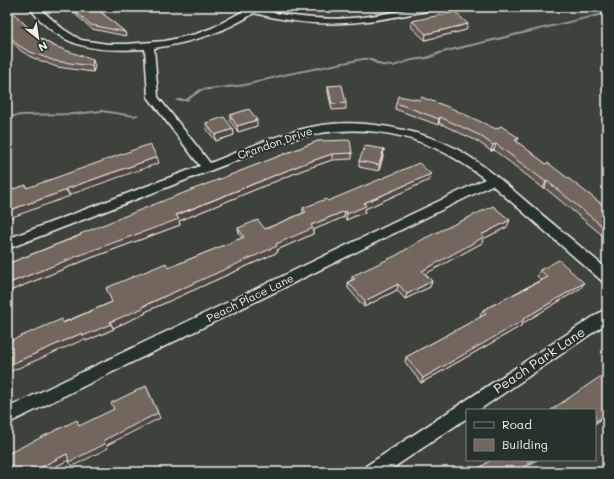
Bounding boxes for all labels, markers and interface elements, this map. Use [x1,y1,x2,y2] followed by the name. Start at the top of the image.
[18,18,58,58] north arrow
[36,39,51,56] text: N
[235,123,315,162] street label: Crandon Drive
[204,270,296,325] street label: Peach Place Lane
[490,323,588,397] street label: Peach Park Lane
[466,409,596,461] legend
[502,416,532,432] text: Road
[502,436,548,452] text: Building

